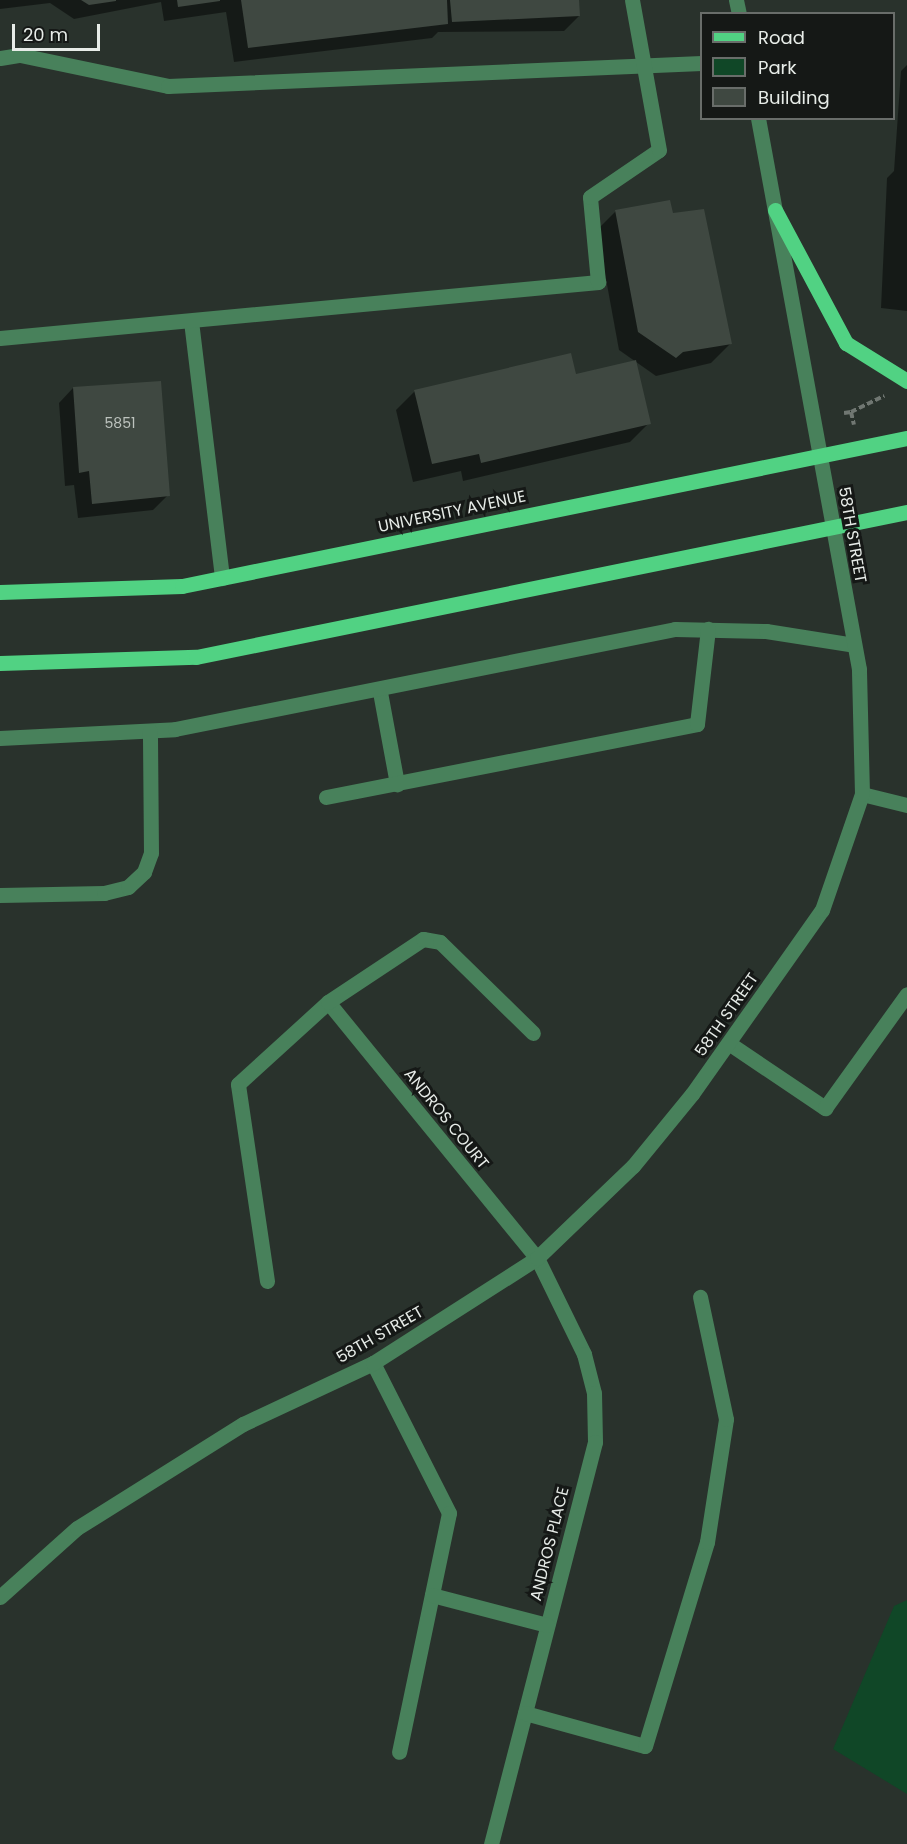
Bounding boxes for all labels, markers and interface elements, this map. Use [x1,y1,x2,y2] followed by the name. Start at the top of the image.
[15,12,104,50] scale bar
[700,12,895,120] legend
[23,22,68,47] text: 20 m
[758,25,805,50] text: Road
[758,55,797,80] text: Park
[758,85,830,110] text: Building
[105,415,135,431] house number: 5851
[834,486,870,584] street label: 58TH STREET
[376,487,528,537] street label: UNIVERSITY AVENUE
[691,970,763,1060] street label: 58TH STREET
[400,1065,492,1173] street label: ANDROS COURT
[333,1302,427,1368] street label: 58TH STREET
[527,1485,573,1603] street label: ANDROS PLACE

